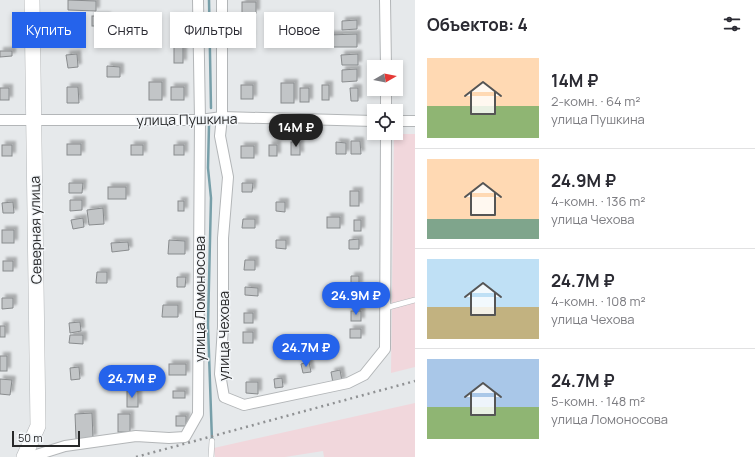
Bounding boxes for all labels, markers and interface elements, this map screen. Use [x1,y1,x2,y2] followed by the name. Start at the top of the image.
[12,12,86,48] chip: Купить
[94,12,162,48] chip: Снять
[170,12,256,48] chip: Фильтры
[264,12,334,48] chip: Новое
[427,13,528,36] text: Объектов: 4
[721,13,743,35] icon: filters
[367,60,403,96] north arrow
[367,60,403,140] map controls
[551,69,598,92] text: 14M ₽
[459,74,507,122] icon: home
[551,92,641,110] text: 2-комн. · 64 m²
[367,104,403,140] button: locate
[136,109,238,129] street label: улица Пушкина
[551,110,645,128] text: улица Пушкина
[268,114,324,148] pin: 14M ₽
[278,118,314,136] text: 14M ₽
[551,169,616,192] text: 24.9M ₽
[459,175,507,223] icon: home
[25,176,45,284] street label: Северная улица
[551,192,645,210] text: 4-комн. · 136 m²
[551,210,635,228] text: улица Чехова
[190,236,209,362] street label: улица Ломоносова
[551,269,615,292] text: 24.7M ₽
[459,275,507,323] icon: home
[319,282,393,316] pin: 24.9M ₽
[331,286,381,304] text: 24.9M ₽
[214,291,233,381] street label: улица Чехова
[551,292,646,310] text: 4-комн. · 108 m²
[551,310,635,328] text: улица Чехова
[269,334,343,368] pin: 24.7M ₽
[282,338,330,356] text: 24.7M ₽
[95,365,169,399] pin: 24.7M ₽
[108,369,156,387] text: 24.7M ₽
[551,369,615,392] text: 24.7M ₽
[459,375,507,423] icon: home
[551,392,645,410] text: 5-комн. · 148 m²
[551,410,668,428] text: улица Ломоносова
[12,429,80,448] scale bar
[18,430,43,445] text: 50 m

